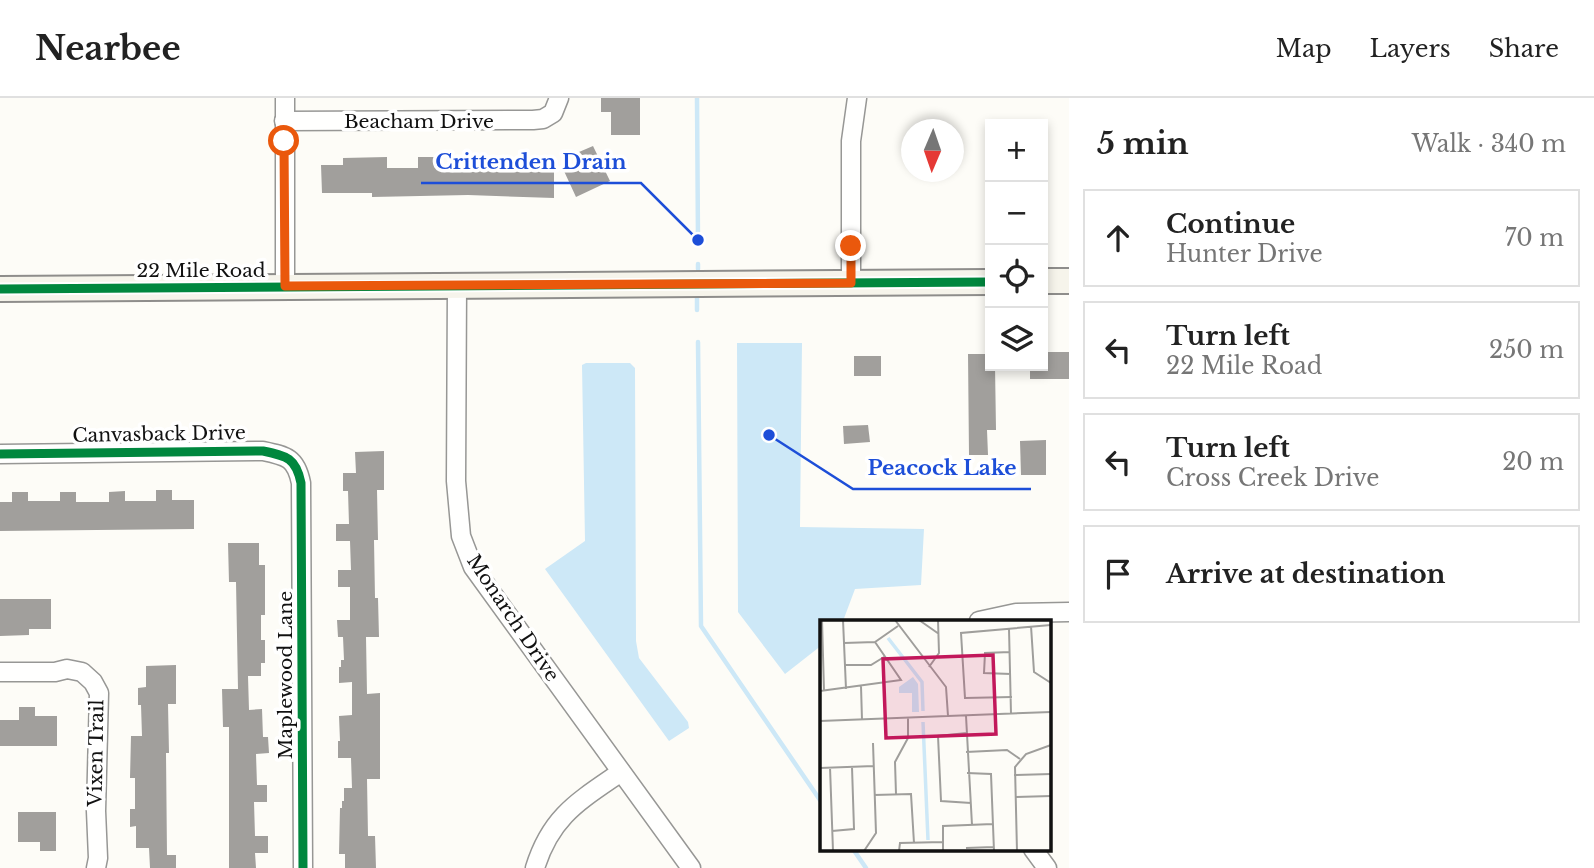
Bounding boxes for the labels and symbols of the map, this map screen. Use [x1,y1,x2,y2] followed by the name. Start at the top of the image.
[344,110,494,133] street label: Beacham Drive
[901,119,964,182] north arrow
[268,125,299,156] route start
[421,141,641,183] callout: Crittenden Drain
[435,149,627,175] text: Crittenden Drain
[835,230,866,261] route end
[136,259,266,282] street label: 22 Mile Road
[72,421,246,447] street label: Canvasback Drive
[853,447,1031,489] callout: Peacock Lake
[867,455,1017,481] text: Peacock Lake
[462,550,564,686] street label: Monarch Drive
[274,591,297,759] street label: Maplewood Lane
[820,620,1052,850] inset map
[84,699,108,808] street label: Vixen Trail

